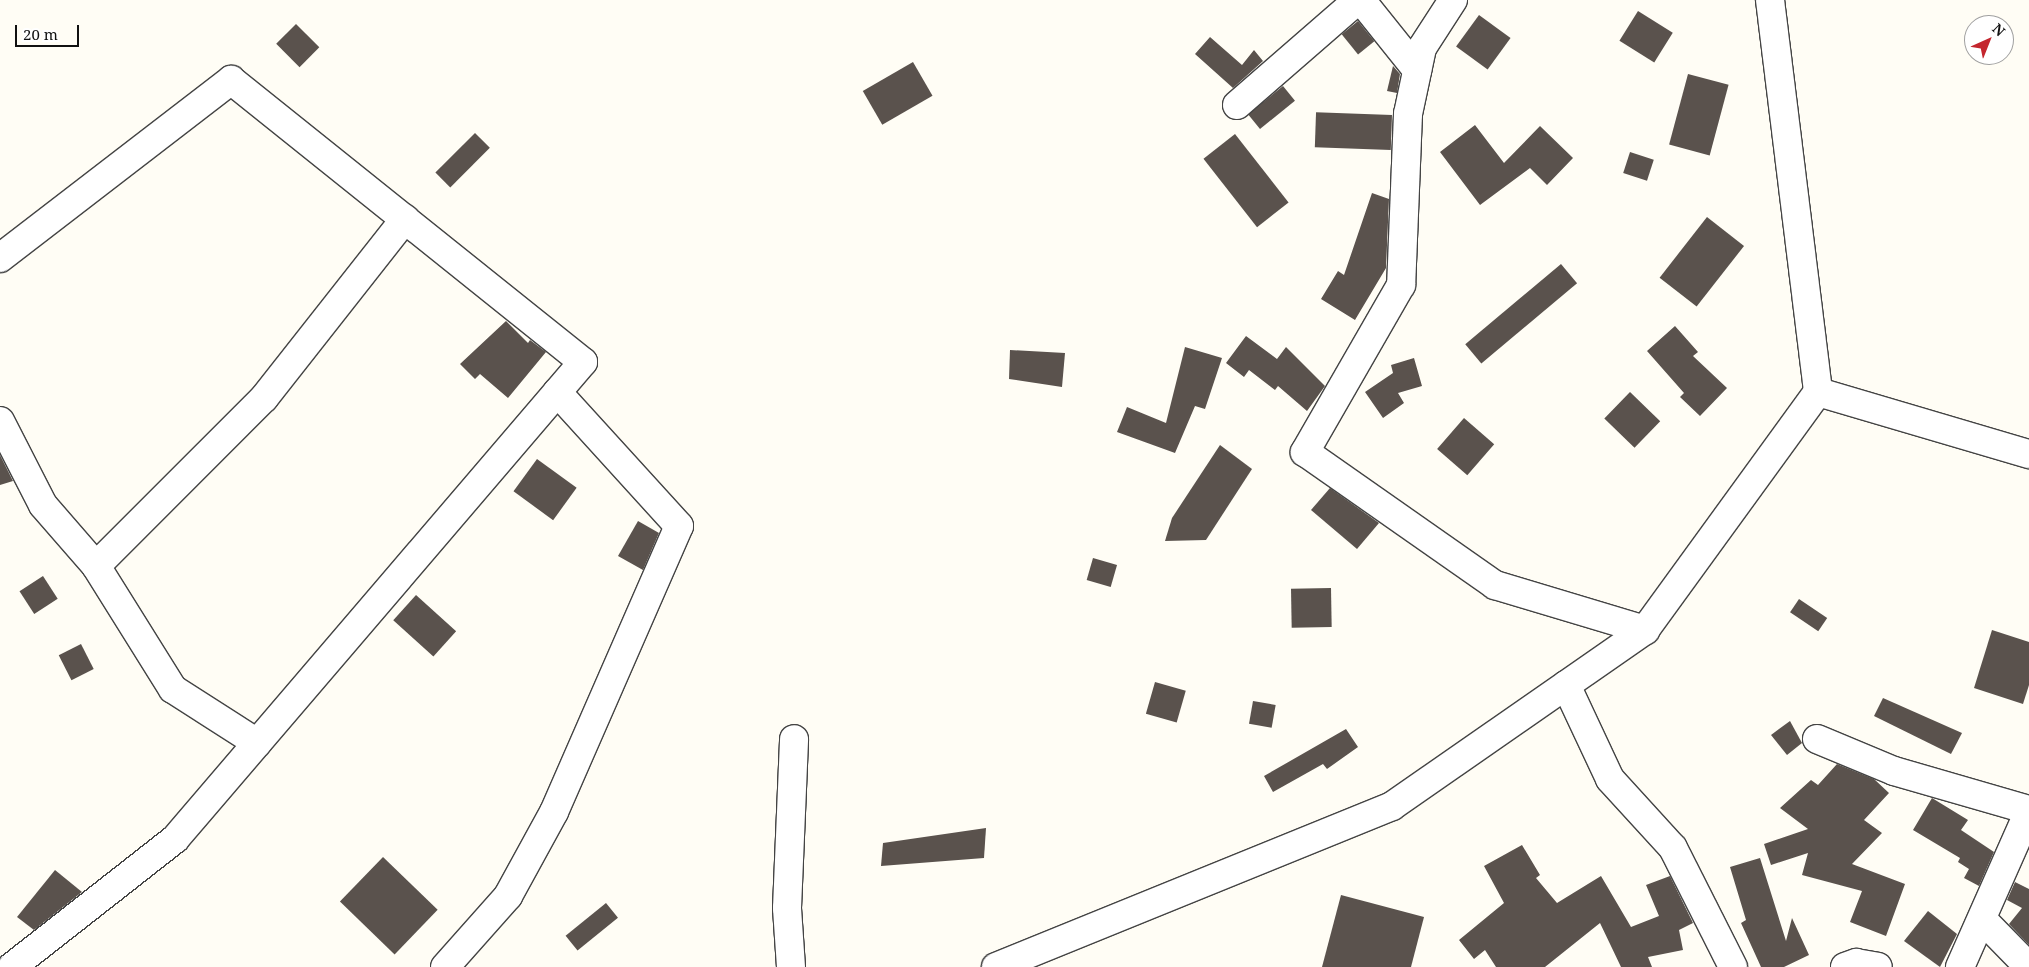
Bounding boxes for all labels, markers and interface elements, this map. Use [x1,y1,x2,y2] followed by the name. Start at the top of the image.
[18,15,81,47] scale bar
[1964,15,2014,65] north arrow
[1988,19,2010,40] text: N
[23,24,58,44] text: 20 m

